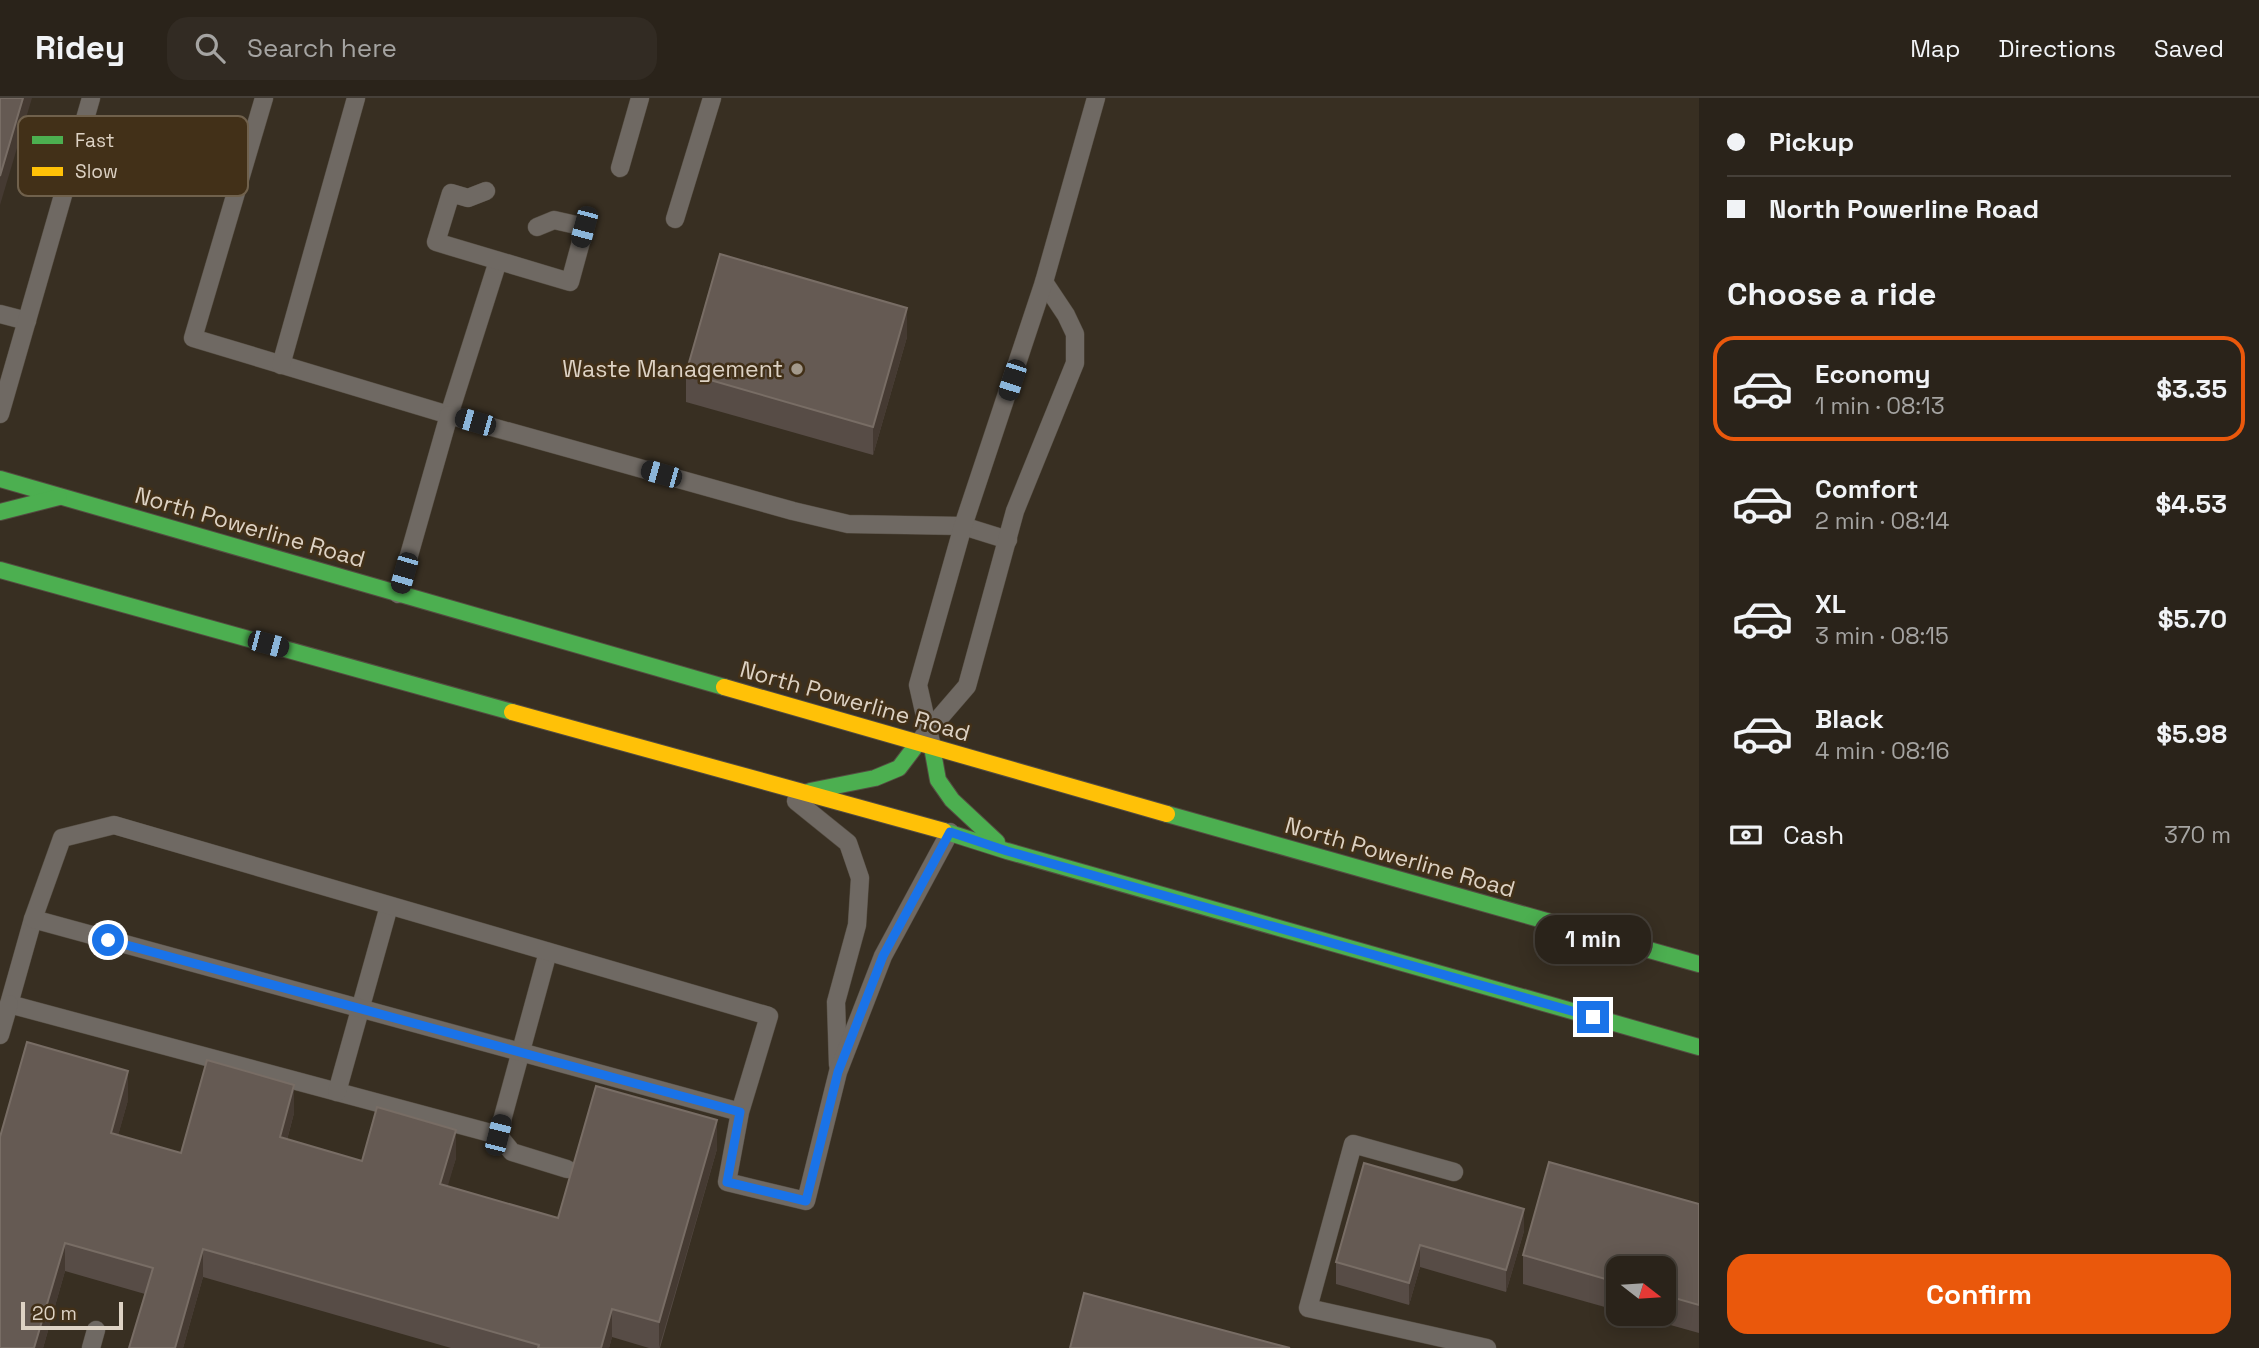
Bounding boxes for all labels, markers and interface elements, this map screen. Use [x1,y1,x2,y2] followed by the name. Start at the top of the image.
[167,17,657,80] search box
[35,27,125,69] text: Ridey
[191,29,229,67] icon: search
[247,31,397,65] text: Search here
[1910,33,1960,64] text: Map
[1998,33,2116,64] text: Directions
[2154,33,2224,64] text: Saved
[18,116,248,196] legend
[1769,125,1854,159] text: Pickup
[75,128,115,153] text: Fast
[75,159,118,184] text: Slow
[1769,192,2039,226] text: North Powerline Road
[569,204,600,250] car
[1727,274,1937,314] text: Choose a ride
[562,354,783,384] place label: Waste Management
[996,357,1029,403] car
[1731,357,1794,420] icon: car
[1815,357,1931,391] text: Economy
[789,361,805,377] marker: Waste Management
[2156,372,2227,406] text: $3.35
[1815,391,1945,421] text: 1 min · 08:13
[452,406,499,438] car
[638,458,685,490] car
[1731,472,1794,535] icon: car
[1815,472,1918,506] text: Comfort
[131,480,369,574] street label: North Powerline Road
[2156,487,2227,521] text: $4.53
[1815,506,1949,536] text: 2 min · 08:14
[389,550,420,596] car
[1731,587,1794,650] icon: car
[1815,587,1846,621] text: XL
[2158,602,2227,636] text: $5.70
[1815,621,1949,651] text: 3 min · 08:15
[245,628,292,660] car
[736,654,974,748] street label: North Powerline Road
[1731,702,1794,765] icon: car
[1815,702,1884,736] text: Black
[2156,717,2227,751] text: $5.98
[1815,736,1950,766] text: 4 min · 08:16
[1281,810,1519,904] street label: North Powerline Road
[1727,816,1765,854] icon: cash
[1783,818,1844,852] text: Cash
[2164,820,2231,850] text: 370 m
[1535,916,1651,964] callout: 1 min
[92,924,124,956] route start
[1565,924,1621,954] text: 1 min
[1577,1001,1609,1033] route end
[483,1112,514,1158] car
[1727,1254,2231,1334] button: Confirm
[1606,1256,1676,1326] north arrow
[1606,1256,1676,1326] map controls
[21,1299,122,1331] scale bar
[32,1301,77,1326] text: 20 m

